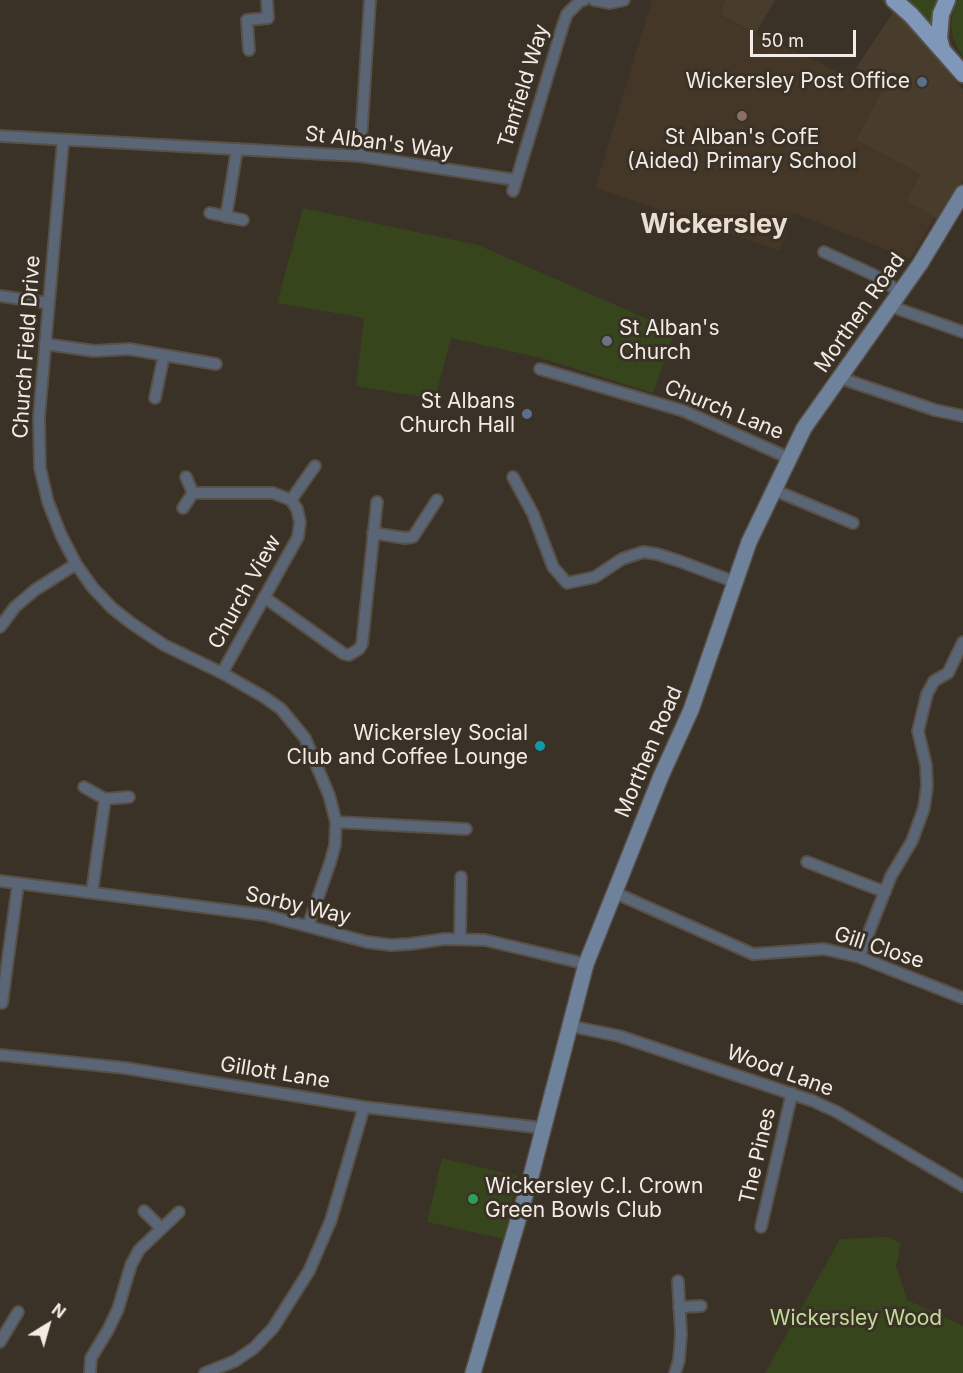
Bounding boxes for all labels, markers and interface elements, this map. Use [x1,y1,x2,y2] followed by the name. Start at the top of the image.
[753,18,860,56] scale bar
[493,21,555,151] street label: Tanfield Way
[761,30,804,51] text: 50 m
[685,69,910,95] place label: Wickersley Post Office
[915,75,929,89] marker: Wickersley Post Office
[735,109,749,123] marker: St Alban's CofE (Aided) Primary School
[303,121,455,165] street label: St Alban's Way
[627,125,857,175] place label: St Alban's CofE (Aided) Primary School
[640,209,788,241] district label: Wickersley
[809,248,911,378] street label: Morthen Road
[8,254,46,440] street label: Church Field Drive
[619,316,719,366] place label: St Alban's Church
[600,334,614,348] marker: St Alban's Church
[661,375,787,445] street label: Church Lane
[399,389,515,439] place label: St Albans Church Hall
[520,407,534,421] marker: St Albans Church Hall
[203,530,287,654] street label: Church View
[610,683,688,821] street label: Morthen Road
[287,721,528,771] place label: Wickersley Social Club and Coffee Lounge
[533,739,547,753] marker: Wickersley Social Club and Coffee Lounge
[243,882,353,930] street label: Sorby Way
[831,922,927,974] street label: Gill Close
[723,1040,837,1102] street label: Wood Lane
[218,1052,332,1094] street label: Gillott Lane
[735,1105,781,1207] street label: The Pines
[485,1174,703,1224] place label: Wickersley C.I. Crown Green Bowls Club
[466,1192,480,1206] marker: Wickersley C.I. Crown Green Bowls Club
[18,1295,78,1355] north arrow
[48,1299,70,1322] text: N
[770,1306,942,1332] park label: Wickersley Wood

